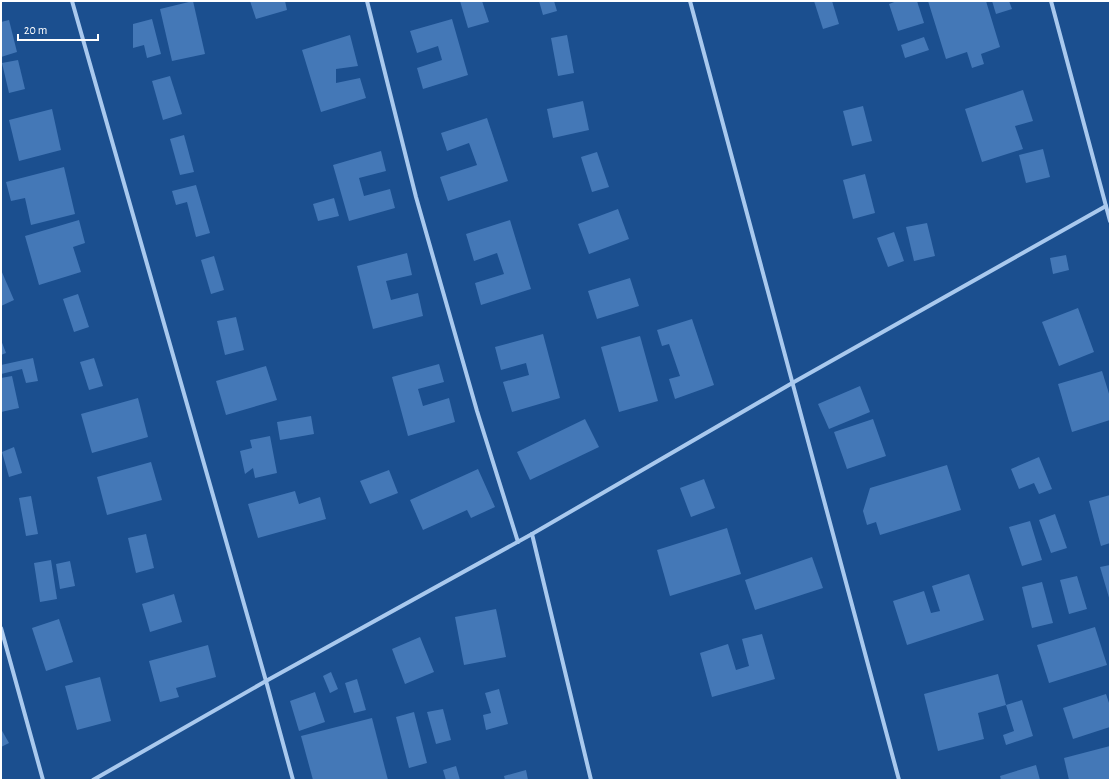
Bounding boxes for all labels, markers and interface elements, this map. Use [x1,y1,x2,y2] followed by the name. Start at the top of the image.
[18,16,98,42] scale bar
[24,24,47,36] text: 20 m

